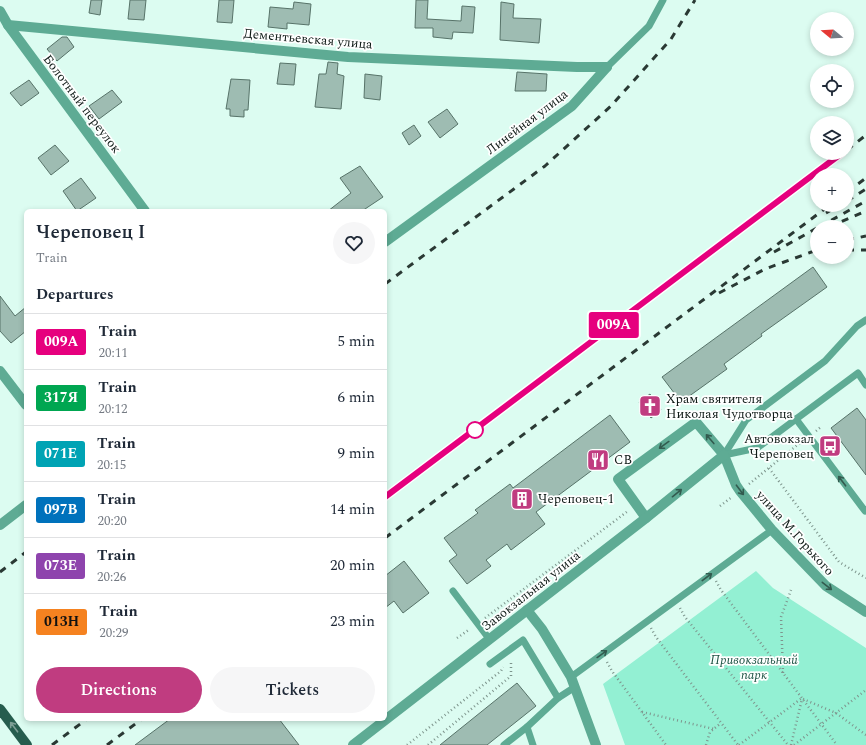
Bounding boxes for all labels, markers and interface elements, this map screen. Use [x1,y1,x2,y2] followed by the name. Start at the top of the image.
[810,12,854,56] north arrow
[810,12,854,264] map controls
[243,23,374,55] street label: Дементьевская улица
[38,50,126,158] street label: Болотный переулок
[810,64,854,108] button: locate
[482,84,573,160] street label: Линейная улица
[810,116,854,160] button: layers
[810,168,854,212] button: +
[36,218,146,247] text: Череповец I
[810,220,854,264] button: −
[333,222,375,264] button: heart
[36,248,68,268] text: Train
[36,283,114,306] text: Departures
[586,312,642,338] line badge: 009А
[597,314,631,335] text: 009А
[98,320,137,343] text: Train
[337,330,375,353] text: 5 min
[44,331,78,352] text: 009А
[98,343,128,363] text: 20:11
[98,376,137,399] text: Train
[337,386,375,409] text: 6 min
[44,387,78,408] text: 317Я
[666,389,794,424] place label: Храм святителя Николая Чудотворца
[637,393,663,419] church icon: Храм святителя Николая Чудотворца
[98,399,127,419] text: 20:12
[466,421,484,439] unlabelled marker
[744,429,814,464] place label: Автовокзал Череповец
[97,432,136,455] text: Train
[705,433,714,444] one-way arrow
[817,433,843,459] bus stop icon: Автовокзал Череповец
[659,441,670,449] one-way arrow
[337,442,375,465] text: 9 min
[44,443,77,464] text: 071Е
[585,447,611,473] restaurant icon: СВ
[614,450,632,470] place label: СВ
[97,455,126,475] text: 20:15
[838,475,846,486] one-way arrow
[736,485,744,496] one-way arrow
[750,485,839,580] street label: улица М.Горького
[509,486,535,512] building icon: Череповец-1
[97,488,136,511] text: Train
[538,489,614,509] place label: Череповец-1
[671,489,682,497] one-way arrow
[330,498,375,521] text: 14 min
[44,499,77,520] text: 097В
[97,511,127,531] text: 20:20
[97,544,136,567] text: Train
[477,546,585,636] street label: Завокзальная улица
[330,554,375,577] text: 20 min
[44,555,77,576] text: 073Е
[97,567,126,587] text: 20:26
[701,573,712,581] one-way arrow
[822,582,833,590] one-way arrow
[99,600,138,623] text: Train
[330,610,375,633] text: 23 min
[44,611,79,632] text: 013Н
[99,623,129,643] text: 20:29
[597,650,608,658] one-way arrow
[710,650,798,685] park label: Привокзальный парк
[36,667,202,713] button: Directions
[210,667,375,713] button: Tickets
[9,722,18,733] one-way arrow

